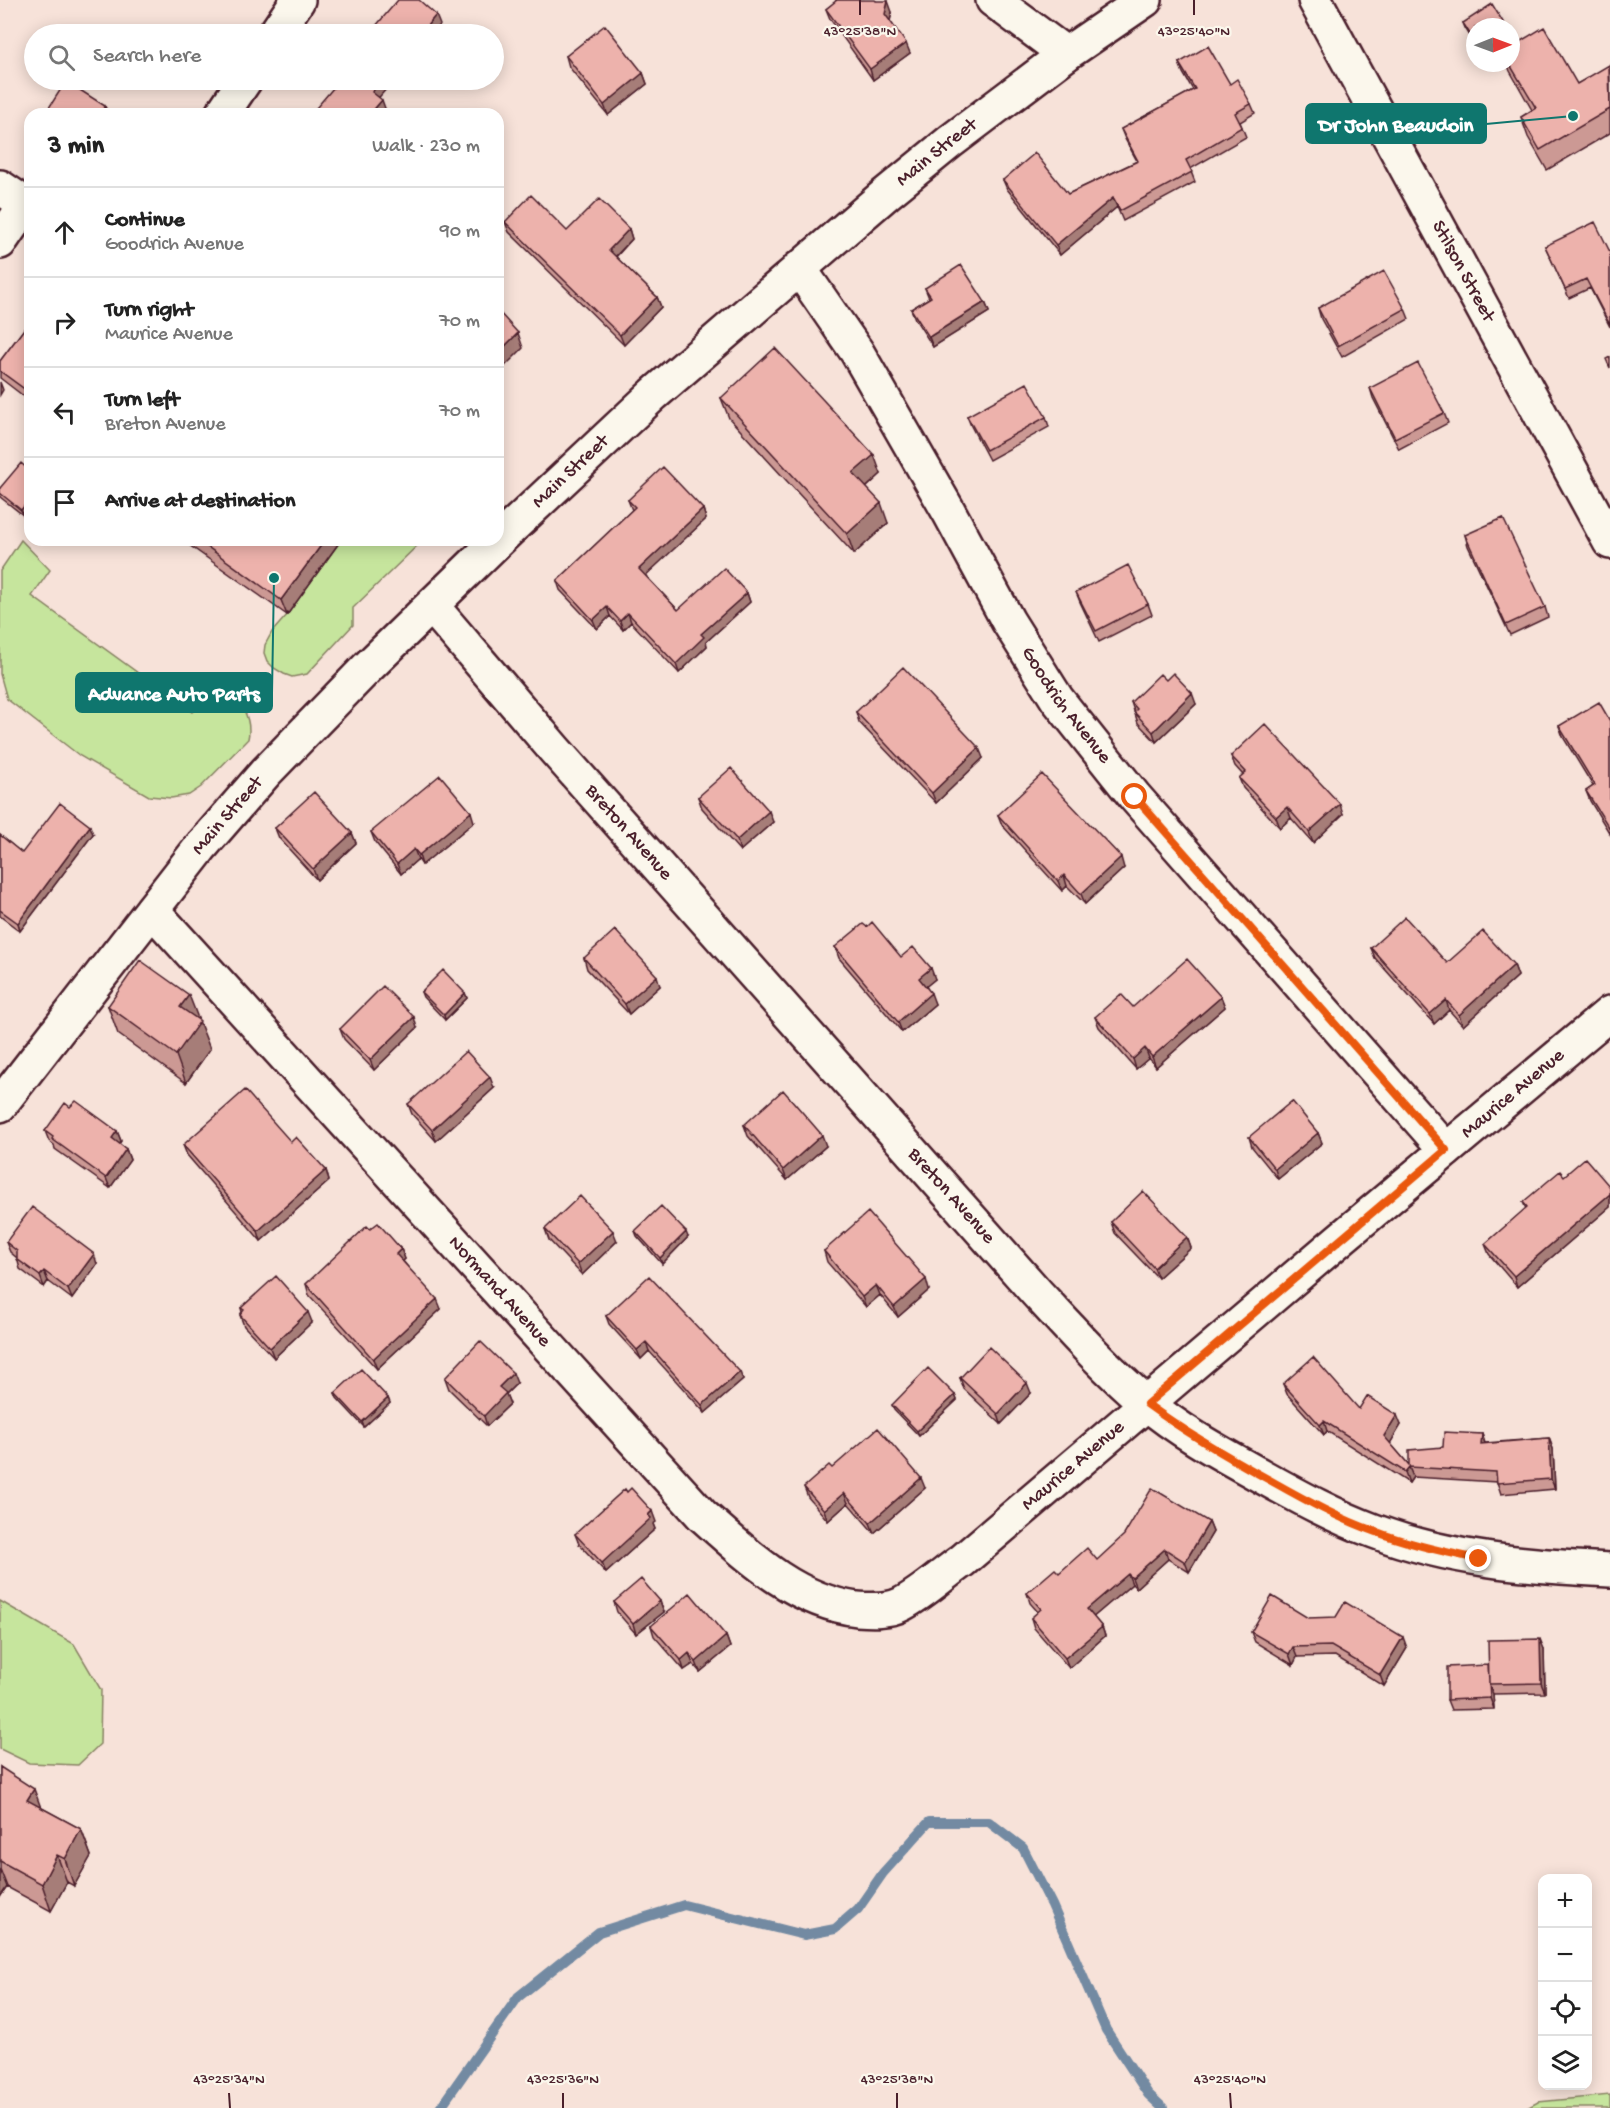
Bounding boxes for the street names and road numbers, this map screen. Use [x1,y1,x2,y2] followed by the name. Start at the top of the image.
[892,112,984,192] street label: Main Street
[1426,217,1500,328] street label: Stilson Street
[528,429,615,514] street label: Main Street
[1016,643,1116,769] street label: Goodrich Avenue
[187,770,269,860] street label: Main Street
[579,779,677,886] street label: Breton Avenue
[1457,1044,1570,1144] street label: Maurice Avenue
[902,1143,1000,1250] street label: Breton Avenue
[443,1232,556,1353] street label: Normand Avenue
[1017,1415,1130,1516] street label: Maurice Avenue

